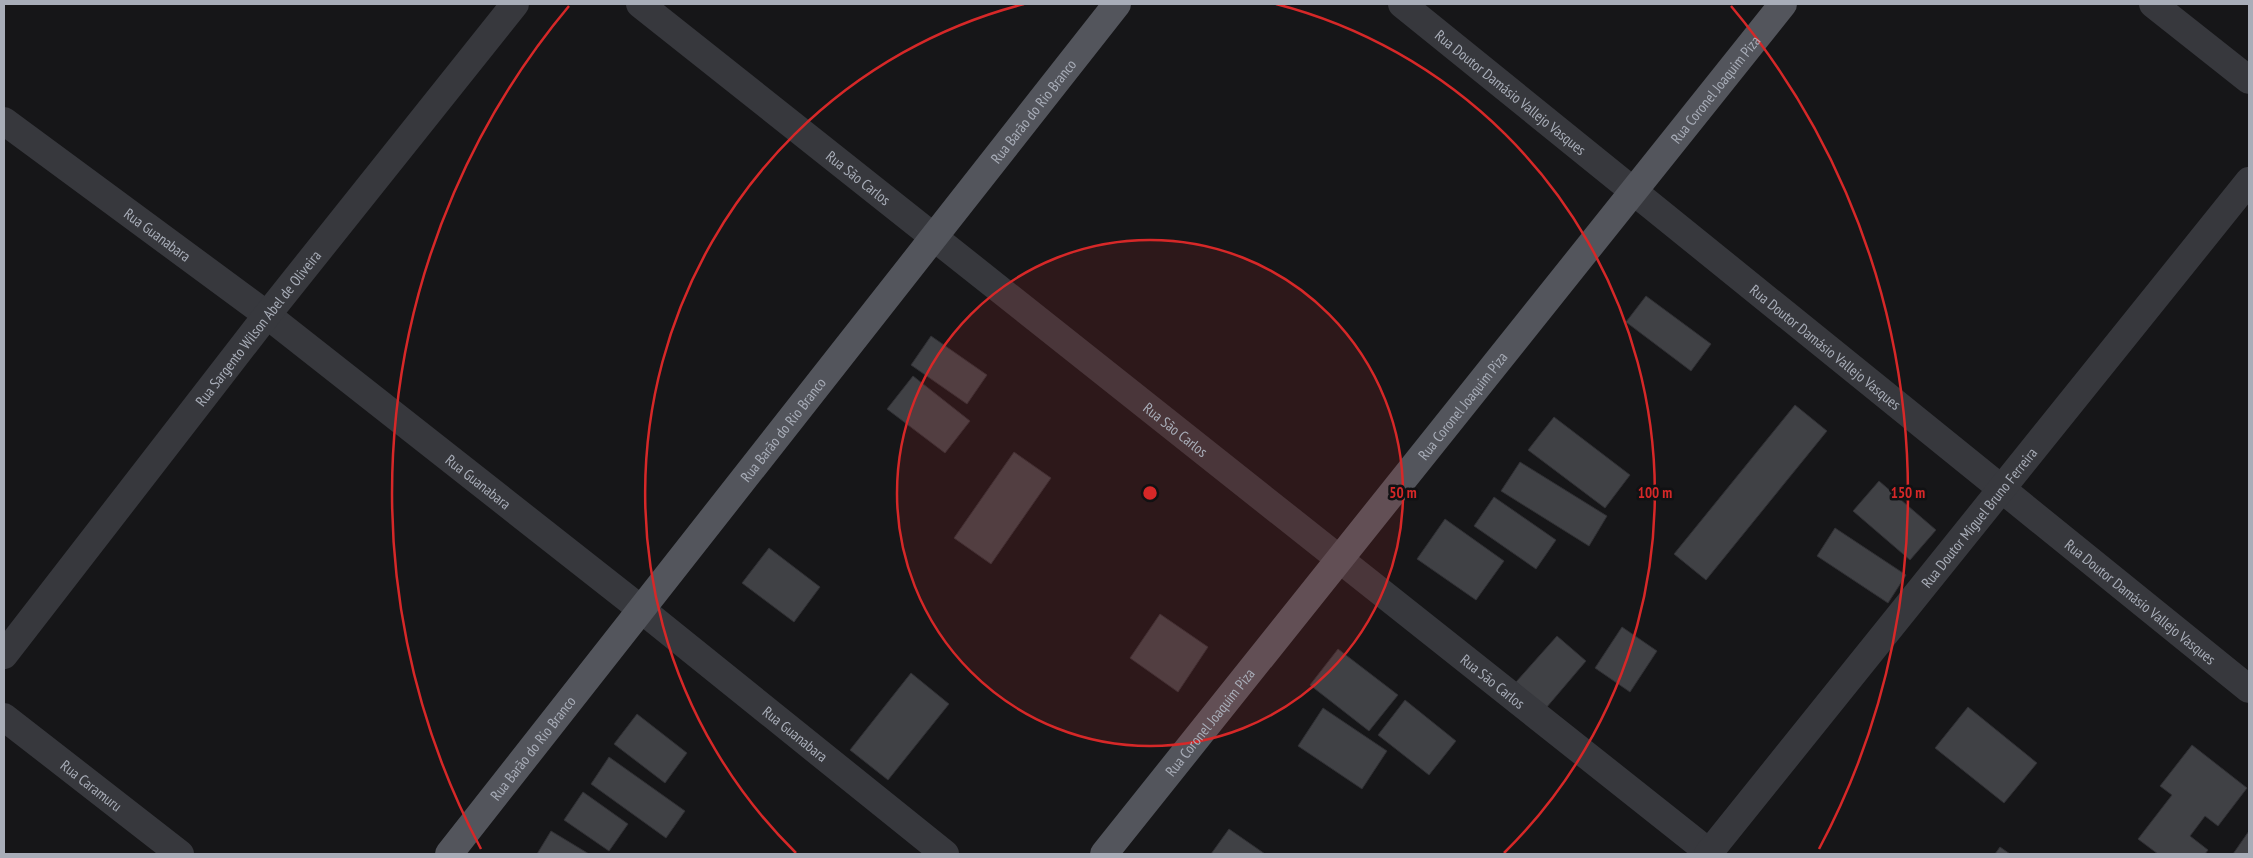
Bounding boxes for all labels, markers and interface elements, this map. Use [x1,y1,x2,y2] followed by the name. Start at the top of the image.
[1431,25,1590,159] street label: Rua Doutor Damásio Vallejo Vasques
[1666,31,1764,147] street label: Rua Coronel Joaquim Piza
[986,55,1080,167] street label: Rua Barão do Rio Branco
[823,146,895,209] street label: Rua São Carlos
[121,204,195,265] street label: Rua Guanabara
[191,246,325,410] street label: Rua Sargento Wilson Abel de Oliveira
[1746,280,1905,413] street label: Rua Doutor Damásio Vallejo Vasques
[1413,348,1511,463] street label: Rua Coronel Joaquim Piza
[736,373,830,485] street label: Rua Barão do Rio Branco
[1140,398,1212,461] street label: Rua São Carlos
[1917,443,2041,591] street label: Rua Doutor Miguel Bruno Ferreira
[442,450,515,513] street label: Rua Guanabara
[1389,483,1417,502] text: 50 m
[1638,483,1672,502] text: 100 m
[1891,483,1925,502] text: 150 m
[1141,484,1159,502] centre of rings
[2061,535,2220,668] street label: Rua Doutor Damásio Vallejo Vasques
[1457,650,1529,712] street label: Rua São Carlos
[1161,664,1258,780] street label: Rua Coronel Joaquim Piza
[486,692,579,804] street label: Rua Barão do Rio Branco
[759,702,832,765] street label: Rua Guanabara
[57,755,126,815] street label: Rua Caramuru

